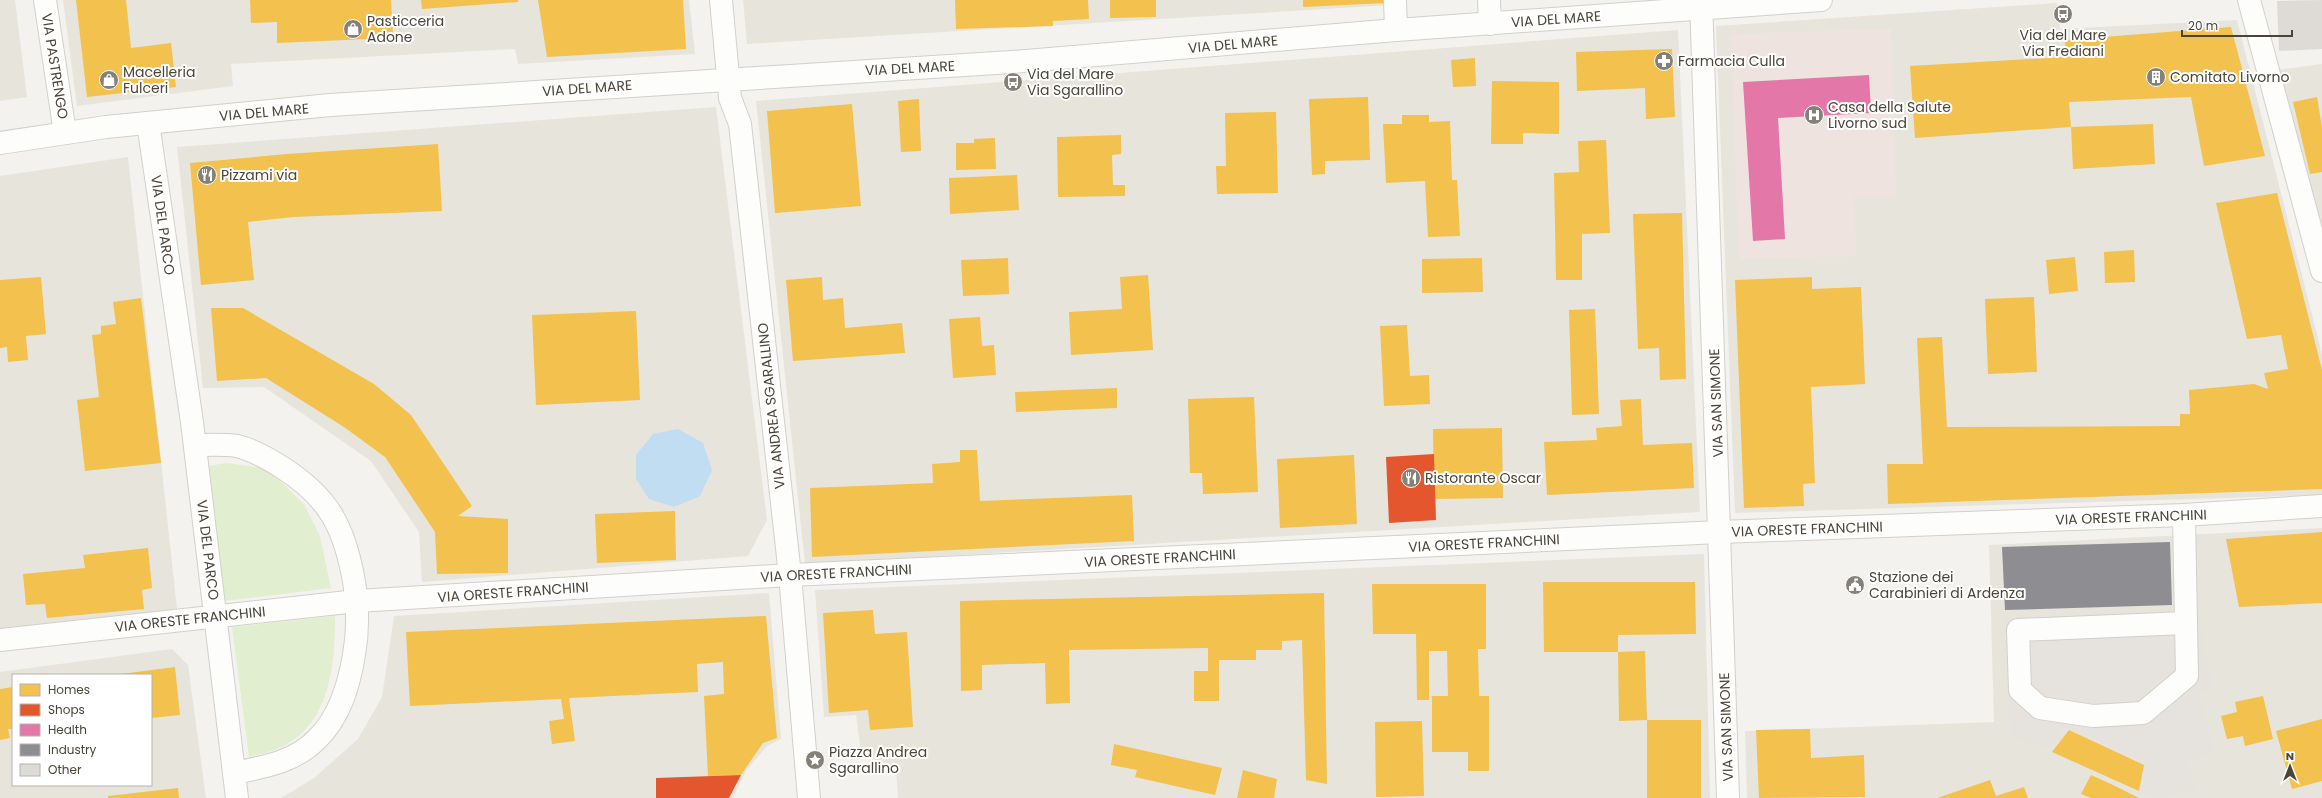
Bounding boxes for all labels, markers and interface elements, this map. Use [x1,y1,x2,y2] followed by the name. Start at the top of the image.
[2052,3,2074,25] bus stop icon: Via del Mare Via Frediani
[1510,6,1602,32] street label: VIA DEL MARE
[367,11,444,47] place label: Pasticceria Adone
[37,12,73,120] street label: VIA PASTRENGO
[2182,12,2292,38] scale bar
[2188,17,2218,34] text: 20 m
[342,18,364,40] shop icon: Pasticceria Adone
[2020,25,2107,61] place label: Via del Mare Via Frediani
[1187,30,1279,58] street label: VIA DEL MARE
[1653,50,1675,72] pharmacy icon: Farmacia Culla
[1678,51,1785,71] place label: Farmacia Culla
[864,56,956,80] street label: VIA DEL MARE
[123,62,195,98] place label: Macelleria Fulceri
[1027,64,1123,100] place label: Via del Mare Via Sgarallino
[2145,66,2167,88] building icon: Comitato Livorno
[2170,67,2289,87] place label: Comitato Livorno
[98,69,120,91] shop icon: Macelleria Fulceri
[1002,71,1024,93] bus stop icon: Via del Mare Via Sgarallino
[541,75,633,101] street label: VIA DEL MARE
[1828,97,1951,133] place label: Casa della Salute Livorno sud
[218,98,310,126] street label: VIA DEL MARE
[1803,104,1825,126] hospital icon: Casa della Salute Livorno sud
[196,164,218,186] restaurant icon: Pizzami via
[221,165,297,185] place label: Pizzami via
[146,174,180,276] street label: VIA DEL PARCO
[752,322,790,490] street label: VIA ANDREA SGARALLINO
[1704,348,1728,458] street label: VIA SAN SIMONE
[1400,467,1422,489] restaurant icon: Ristorante Oscar
[1425,468,1541,488] place label: Ristorante Oscar
[192,499,224,601] street label: VIA DEL PARCO
[2055,504,2207,530] street label: VIA ORESTE FRANCHINI
[1731,516,1883,542] street label: VIA ORESTE FRANCHINI
[1408,529,1560,557] street label: VIA ORESTE FRANCHINI
[1084,544,1236,572] street label: VIA ORESTE FRANCHINI
[760,559,912,587] street label: VIA ORESTE FRANCHINI
[1869,567,2025,603] place label: Stazione dei Carabinieri di Ardenza
[1844,574,1866,596] public building icon: Stazione dei Carabinieri di Ardenza
[437,577,589,607] street label: VIA ORESTE FRANCHINI
[114,601,266,637] street label: VIA ORESTE FRANCHINI
[1714,672,1738,782] street label: VIA SAN SIMONE
[12,674,152,786] legend
[48,681,90,698] text: Homes
[48,701,85,718] text: Shops
[48,721,87,738] text: Health
[48,741,97,758] text: Industry
[829,742,927,778] place label: Piazza Andrea Sgarallino
[2270,746,2310,786] north arrow
[2286,748,2294,764] text: N
[804,749,826,771] place icon: Piazza Andrea Sgarallino
[48,761,82,778] text: Other

